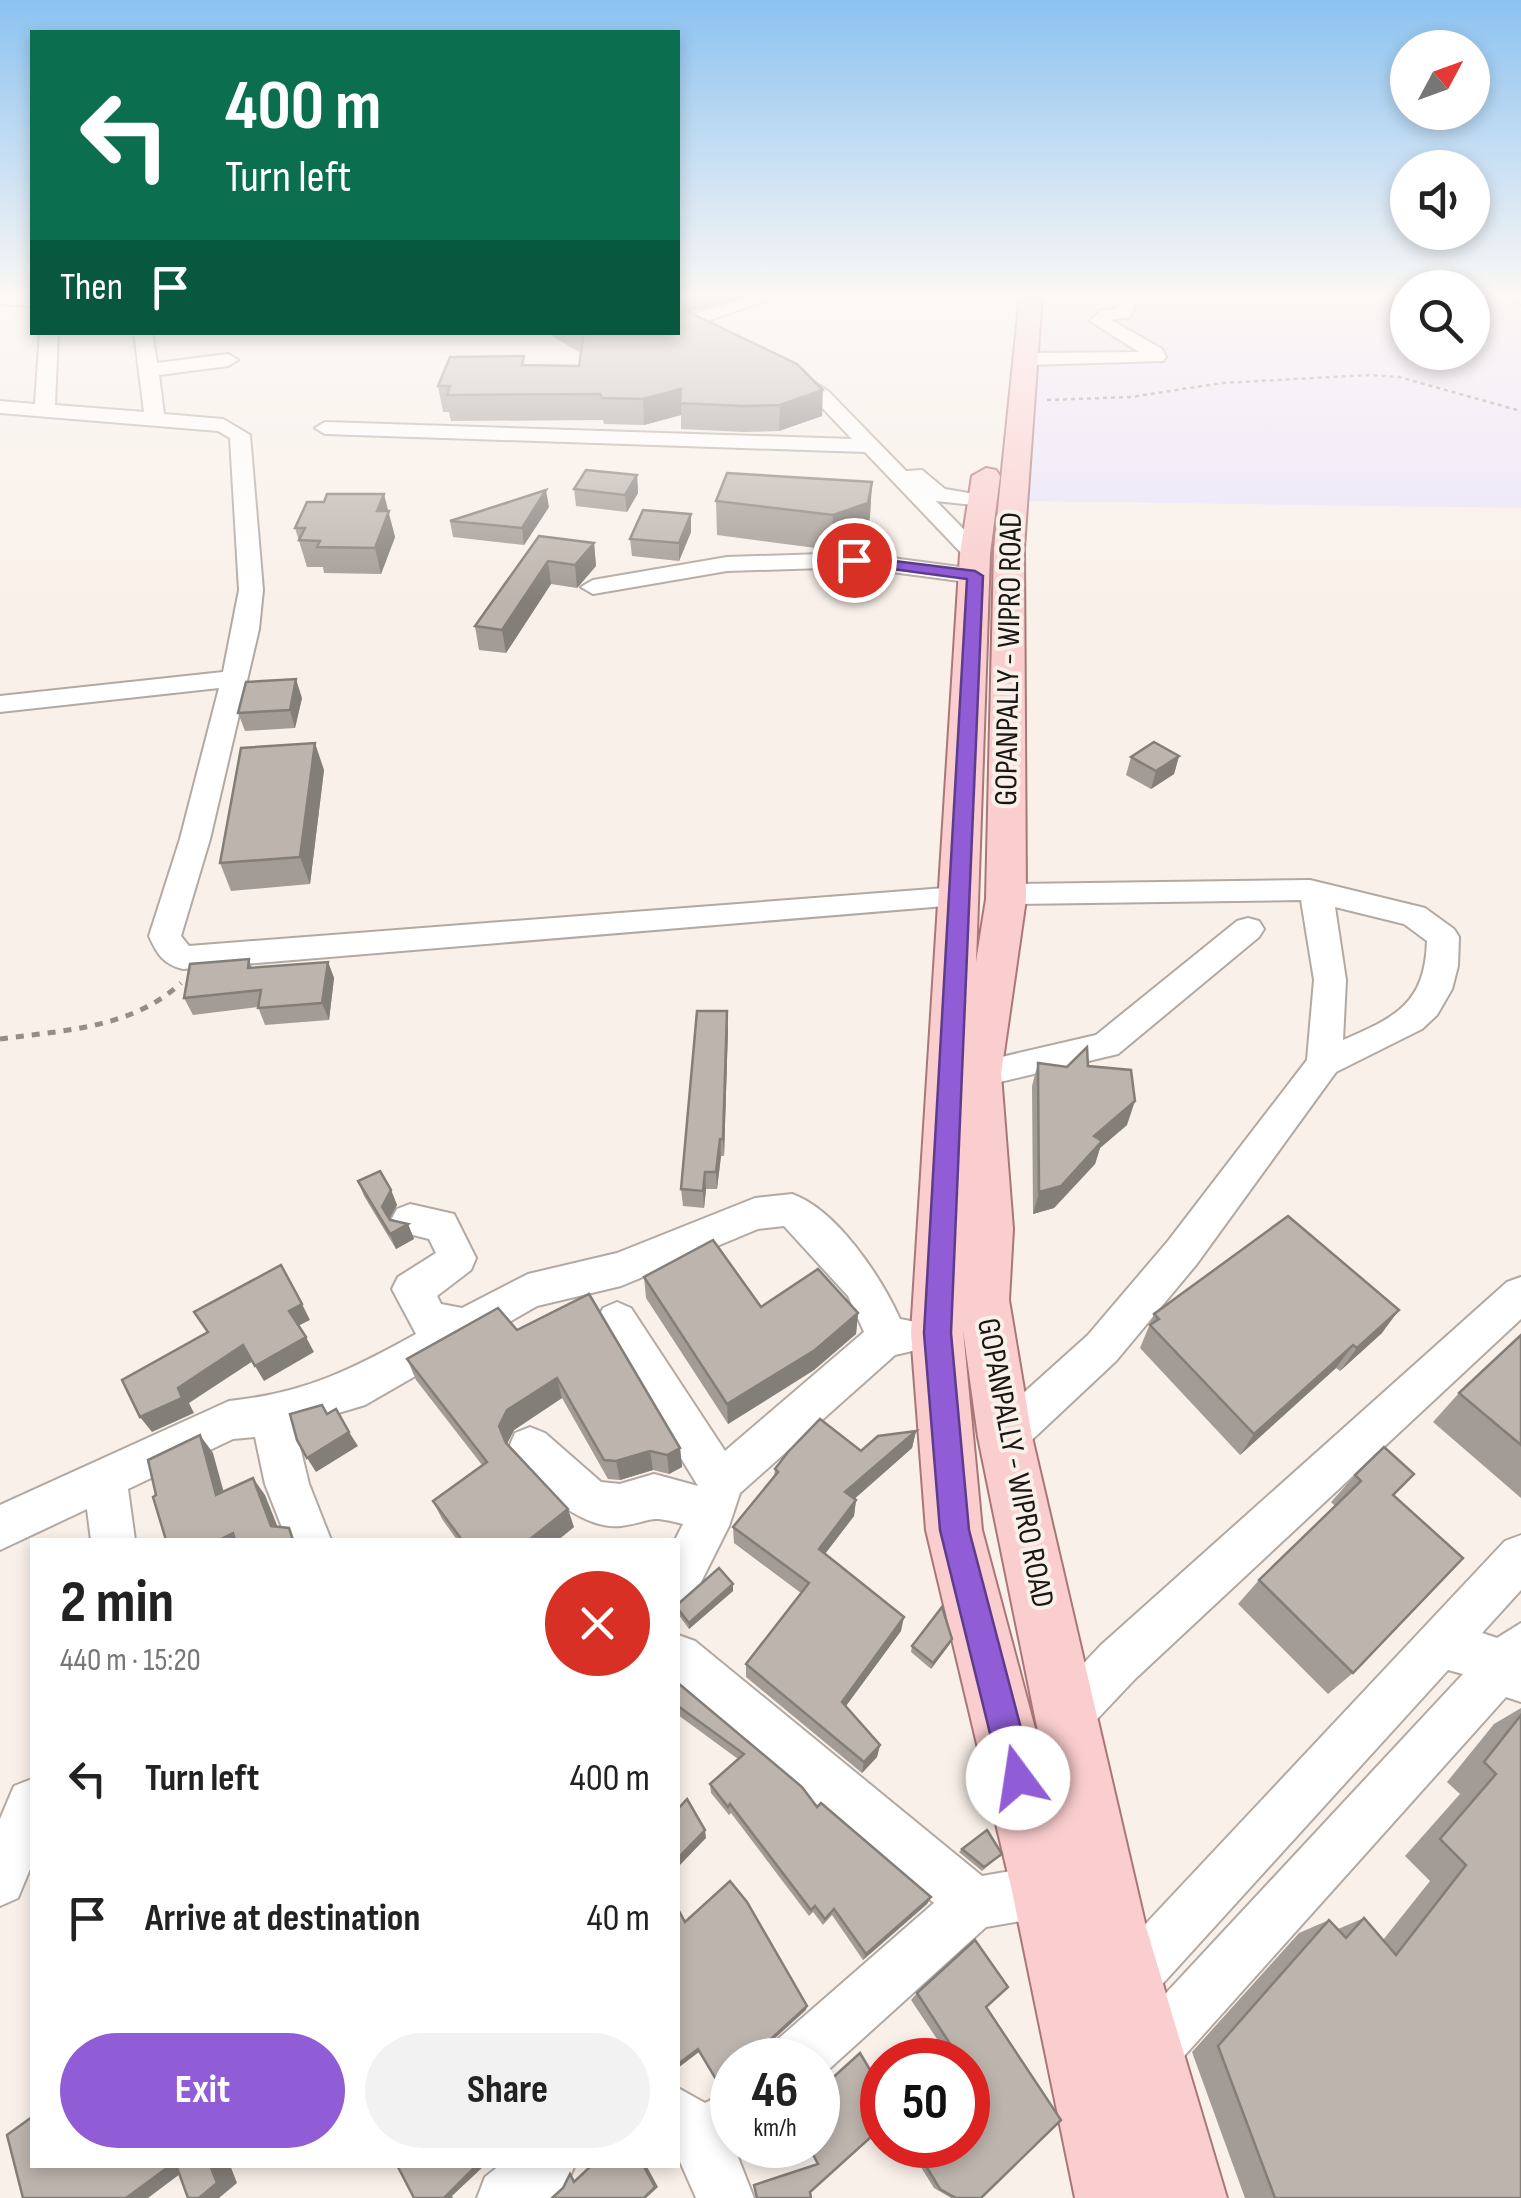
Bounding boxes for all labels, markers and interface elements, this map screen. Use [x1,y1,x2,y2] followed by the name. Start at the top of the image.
[1390,30,1490,130] north arrow
[1390,30,1490,370] map controls
[225,65,382,149] text: 400 m
[60,70,190,200] icon: left
[225,150,351,205] text: Turn left
[1390,150,1490,250] button: sound
[143,260,198,315] icon: arrive
[60,265,123,310] text: Then
[1390,270,1490,370] button: search
[987,512,1031,806] street label: GOPANPALLY - WIPRO ROAD
[812,518,897,603] pin
[827,533,882,588] icon: arrive
[968,1315,1062,1611] street label: GOPANPALLY - WIPRO ROAD
[60,1567,174,1639] text: 2 min
[545,1571,650,1676] button: close
[60,1641,201,1680] text: 440 m · 15:20
[966,1726,1070,1830] position arrow
[60,1751,115,1806] icon: left
[145,1756,259,1801] text: Turn left
[570,1756,650,1801] text: 400 m
[60,1891,115,1946] icon: arrive
[145,1896,420,1941] text: Arrive at destination
[587,1896,650,1941] text: 40 m
[60,2033,345,2148] button: Exit
[365,2033,650,2148] button: Share
[860,2038,990,2168] speed limit sign: 50
[752,2061,798,2121] text: 46
[753,2113,797,2144] text: km/h

